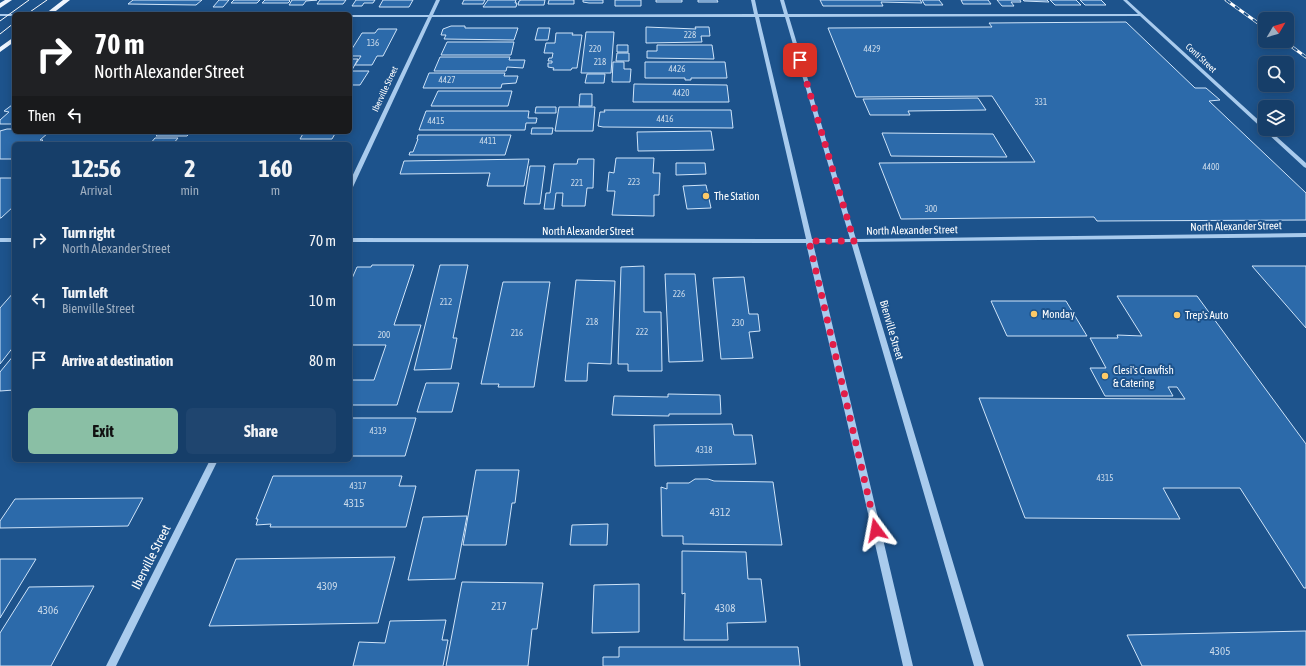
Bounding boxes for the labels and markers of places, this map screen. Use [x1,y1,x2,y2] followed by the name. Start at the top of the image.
[783,43,817,77] pin
[714,190,760,202] place label: The Station
[701,191,711,201] marker: The Station
[1042,308,1075,320] place label: Monday
[1029,309,1039,319] marker: Monday
[1185,309,1228,321] place label: Trep's Auto
[1172,310,1182,320] marker: Trep's Auto
[1113,364,1174,389] place label: Clesi's Crawfish & Catering
[1100,371,1110,381] marker: Clesi's Crawfish & Catering

